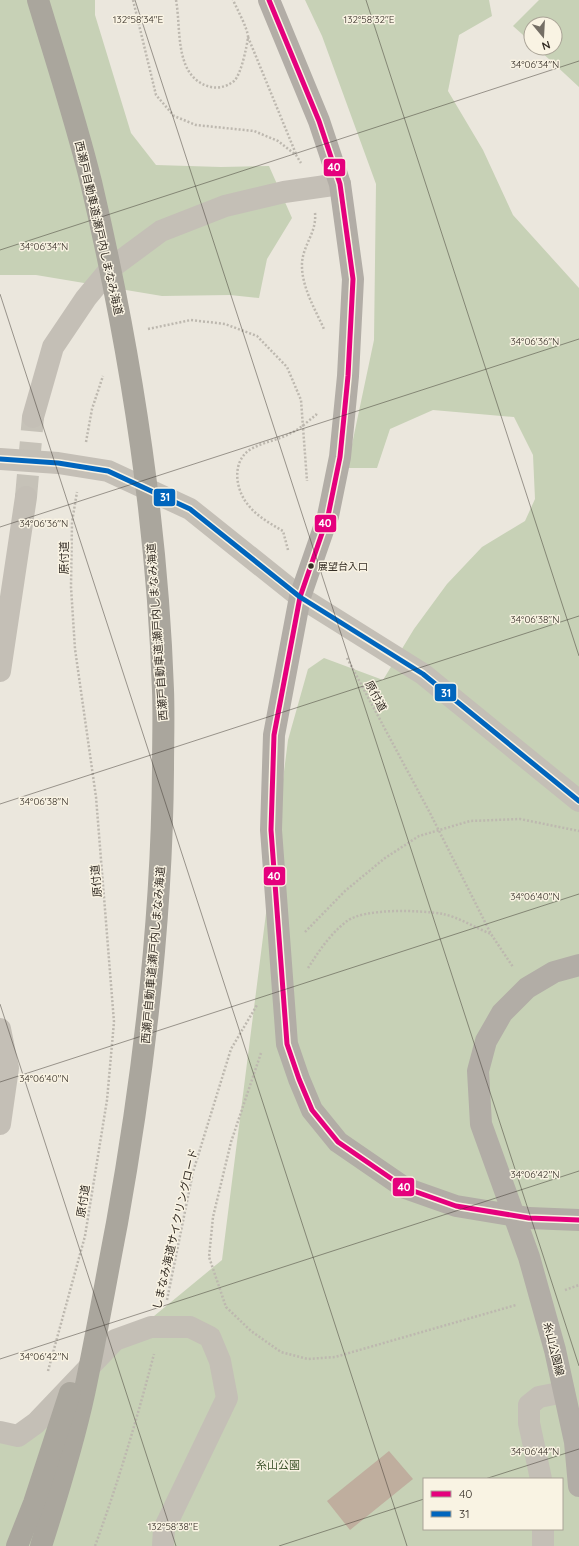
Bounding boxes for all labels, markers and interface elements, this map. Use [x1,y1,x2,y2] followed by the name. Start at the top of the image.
[113,13,164,26] text: 132°58'34"E
[344,13,395,26] text: 132°58'32"E
[523,16,563,56] north arrow
[540,38,552,53] text: N
[511,58,559,71] text: 34°06'34"N
[72,140,126,316] street label: 西瀬戸自動車道;瀬戸内しまなみ海道
[323,158,346,177] line badge: 40
[327,160,341,174] text: 40
[20,240,68,253] text: 34°06'34"N
[511,335,559,348] text: 34°06'36"N
[153,488,176,507] line badge: 31
[160,490,170,504] text: 31
[314,514,337,533] line badge: 40
[318,516,332,530] text: 40
[20,517,68,530] text: 34°06'36"N
[57,542,71,575] street label: 原付道
[144,543,170,721] street label: 西瀬戸自動車道;瀬戸内しまなみ海道
[318,560,368,573] place label: 展望台入口
[306,561,316,571] marker: 展望台入口
[511,613,559,626] text: 34°06'38"N
[362,678,390,714] street label: 原付道
[434,683,457,702] line badge: 31
[441,686,451,700] text: 31
[20,795,68,808] text: 34°06'38"N
[88,864,104,898] street label: 原付道
[138,866,168,1044] street label: 西瀬戸自動車道;瀬戸内しまなみ海道
[263,866,286,886] line badge: 40
[267,869,281,883] text: 40
[510,890,560,903] text: 34°06'40"N
[19,1072,69,1085] text: 34°06'40"N
[150,1147,200,1311] street label: しまなみ海道サイクリングロード
[510,1168,560,1181] text: 34°06'42"N
[392,1177,415,1197] line badge: 40
[397,1180,411,1194] text: 40
[74,1184,92,1218] street label: 原付道
[541,1321,567,1377] street label: 糸山公園線
[19,1350,69,1363] text: 34°06'42"N
[511,1445,559,1458] text: 34°06'44"N
[256,1458,300,1472] park label: 糸山公園
[423,1478,563,1530] legend
[459,1486,472,1501] text: 40
[459,1506,470,1521] text: 31
[148,1520,199,1533] text: 132°58'38"E

